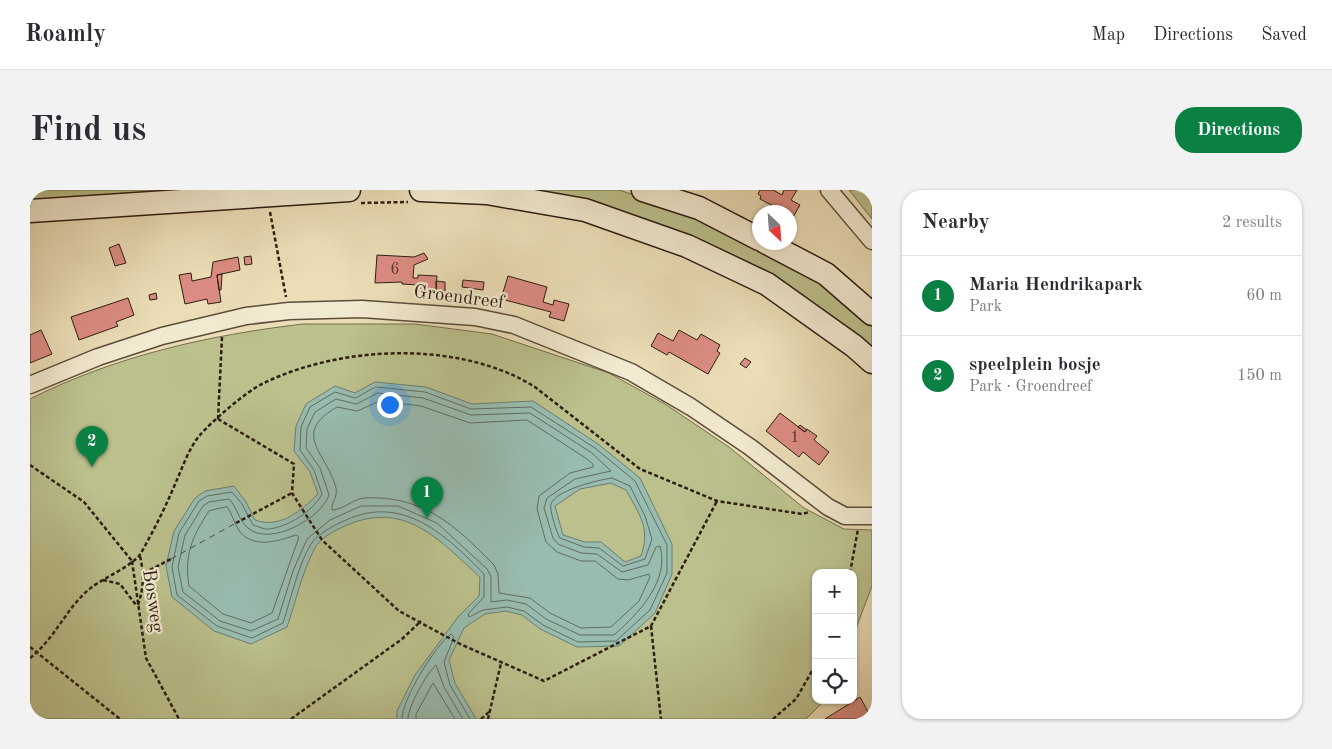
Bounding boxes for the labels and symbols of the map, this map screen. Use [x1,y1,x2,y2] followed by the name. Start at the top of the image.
[752,205,797,250] north arrow
[390,262,400,278] house number: 6
[413,283,506,313] street label: Groendreef
[377,392,403,418] your location
[76,426,108,467] pin: 2
[790,430,800,446] house number: 1
[411,477,443,518] pin: 1
[138,568,166,635] street label: Bosweg

